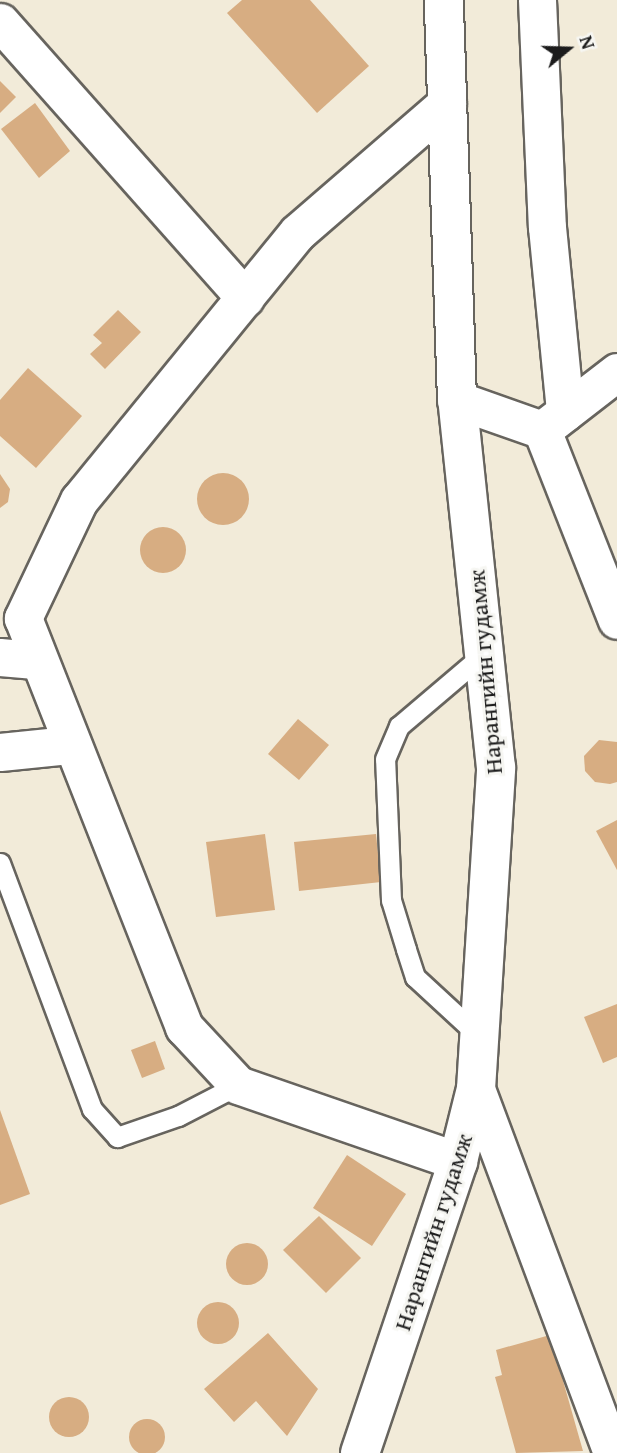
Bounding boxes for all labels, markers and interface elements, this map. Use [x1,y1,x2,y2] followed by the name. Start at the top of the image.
[533,14,603,84] north arrow
[573,32,603,53] text: N
[462,569,508,775] street label: Нарангийн гудамж
[388,1130,478,1334] street label: Нарангийн гудамж

